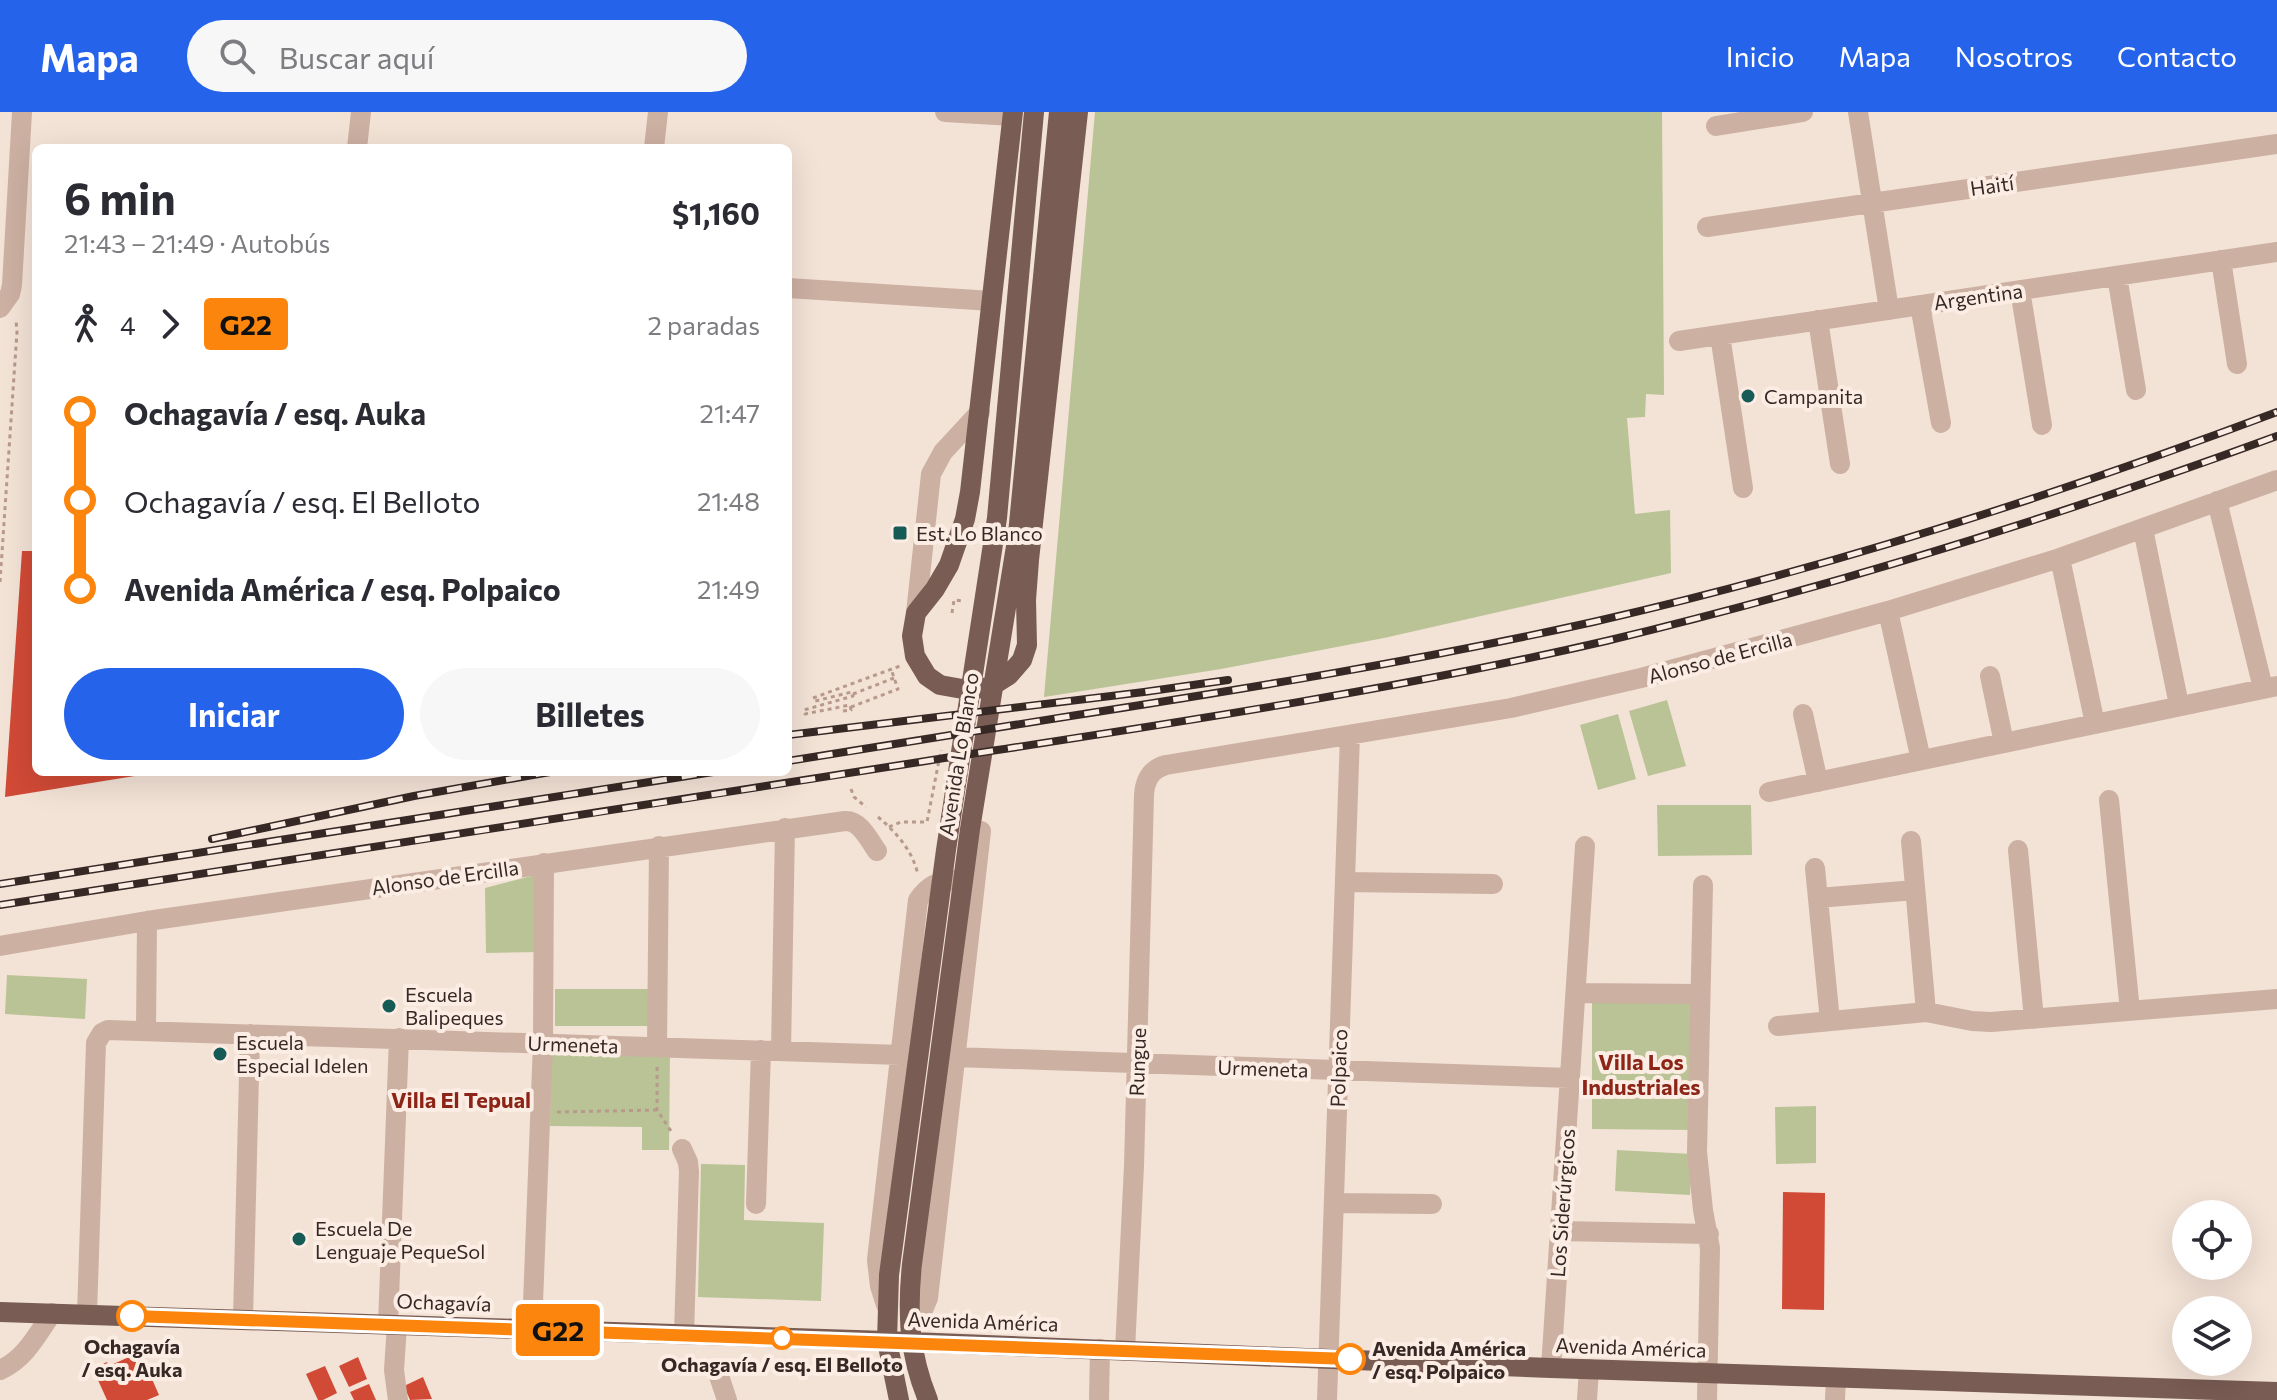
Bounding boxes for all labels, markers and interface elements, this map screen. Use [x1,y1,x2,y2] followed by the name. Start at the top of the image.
[187,20,747,92] search box
[40,33,139,80] text: Mapa
[215,34,259,78] icon: search
[279,38,435,75] text: Buscar aquí
[1726,39,1794,73] text: Inicio
[1838,39,1911,73] text: Mapa
[1955,39,2073,73] text: Nosotros
[2117,39,2237,73] text: Contacto
[64,170,176,224] text: 6 min
[1969,170,2016,200] street label: Haití
[672,194,760,231] text: $1,160
[64,227,330,258] text: 21:43 – 21:49 · Autobús
[1932,278,2024,314] street label: Argentina
[64,302,108,346] icon: walk
[148,302,192,346] icon: forward
[220,307,272,341] text: G22
[120,309,136,340] text: 4
[647,309,760,340] text: 2 paradas
[1764,384,1863,408] place label: Campanita
[1739,387,1757,405] marker: Campanita
[124,394,426,431] text: Ochagavía / esq. Auka
[700,397,760,428] text: 21:47
[124,482,480,519] text: Ochagavía / esq. El Belloto
[697,485,760,516] text: 21:48
[916,521,1043,545] place label: Est. Lo Blanco
[891,524,909,542] marker: Est. Lo Blanco
[124,570,561,607] text: Avenida América / esq. Polpaico
[697,573,760,604] text: 21:49
[1645,626,1795,688] street label: Alonso de Ercilla
[64,668,404,760] button: Iniciar
[420,668,760,760] button: Billetes
[933,671,983,837] street label: Avenida Lo Blanco
[370,855,520,899] street label: Alonso de Ercilla
[405,982,503,1029] place label: Escuela Balipeques
[380,997,398,1015] marker: Escuela Balipeques
[1124,1027,1150,1097] street label: Rungue
[1325,1028,1351,1108] street label: Polpaico
[236,1030,368,1077] place label: Escuela Especial Idelen
[527,1030,619,1058] street label: Urmeneta
[211,1045,229,1063] marker: Escuela Especial Idelen
[1581,1048,1701,1100] district label: Villa Los Industriales
[1217,1054,1309,1082] street label: Urmeneta
[391,1086,531,1113] district label: Villa El Tepual
[1545,1128,1579,1278] street label: Los Siderúrgicos
[2172,1200,2252,1376] map controls
[2172,1200,2252,1280] button: locate
[315,1216,485,1263] place label: Escuela De Lenguaje PequeSol
[290,1230,308,1248] marker: Escuela De Lenguaje PequeSol
[396,1288,492,1316] street label: Ochagavía
[2172,1296,2252,1376] button: layers
[117,1301,147,1331] marker: Ochagavía / esq. Auka
[512,1304,604,1356] line badge: G22
[907,1306,1059,1336] street label: Avenida América
[532,1313,584,1347] text: G22
[771,1327,793,1349] marker: Ochagavía / esq. El Belloto
[1555,1332,1707,1362] street label: Avenida América
[81,1334,183,1381] place label: Ochagavía / esq. Auka
[1372,1336,1526,1383] place label: Avenida América / esq. Polpaico
[1335,1344,1365,1374] marker: Avenida América / esq. Polpaico
[661,1352,903,1376] place label: Ochagavía / esq. El Belloto

